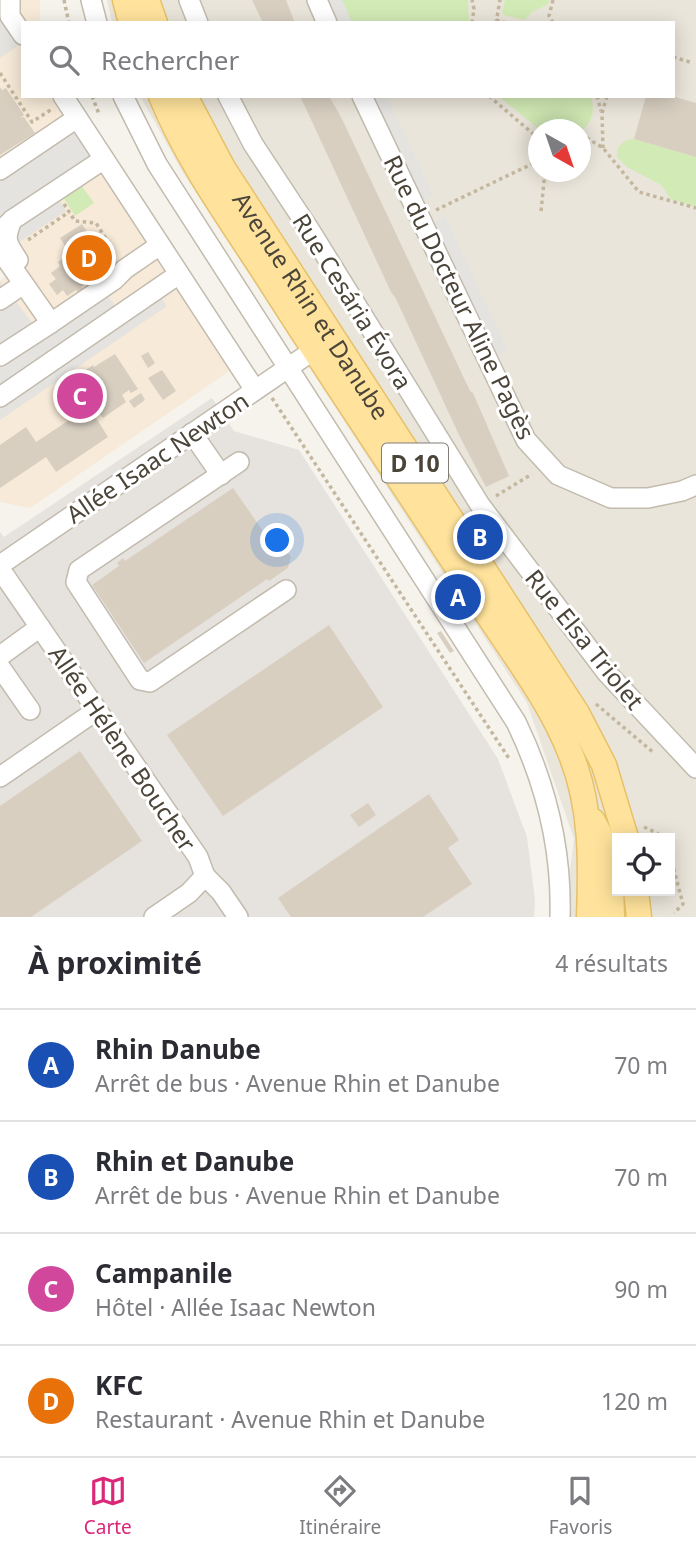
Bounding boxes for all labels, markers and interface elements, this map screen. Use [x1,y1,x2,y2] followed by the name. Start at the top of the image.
[21,21,675,98] search box
[45,41,83,79] icon: search
[101,42,239,78] text: Rechercher
[528,119,591,182] north arrow
[377,149,543,445] street label: Rue du Docteur Aline Pagès
[226,185,398,425] street label: Avenue Rhin et Danube
[285,207,421,395] street label: Rue Cesária Évora
[66,232,112,284] pin: D
[57,370,103,422] pin: C
[59,384,255,530] street label: Allée Isaac Newton
[382,444,448,482] road number: D 10
[457,511,503,563] pin: B
[260,523,294,557] your location
[518,562,652,716] street label: Rue Elsa Triolet
[435,571,481,623] pin: A
[42,639,204,857] street label: Allée Hélène Boucher
[612,833,675,896] map controls
[612,833,675,896] button: locate
[28,942,202,983] text: À proximité
[555,947,668,979] text: 4 résultats
[95,1031,261,1067] text: Rhin Danube
[43,1049,59,1081] text: A
[614,1049,668,1081] text: 70 m
[95,1067,500,1099] text: Arrêt de bus · Avenue Rhin et Danube
[95,1143,294,1179] text: Rhin et Danube
[43,1161,59,1193] text: B
[614,1161,668,1193] text: 70 m
[95,1179,500,1211] text: Arrêt de bus · Avenue Rhin et Danube
[95,1255,233,1291] text: Campanile
[44,1273,58,1305] text: C
[614,1273,668,1305] text: 90 m
[95,1291,376,1323] text: Hôtel · Allée Isaac Newton
[95,1367,143,1403] text: KFC
[43,1385,59,1417] text: D
[601,1385,668,1417] text: 120 m
[95,1403,485,1435] text: Restaurant · Avenue Rhin et Danube
[84,1472,132,1540] tab: Carte
[299,1472,381,1540] tab: Itinéraire
[549,1472,612,1540] tab: Favoris

